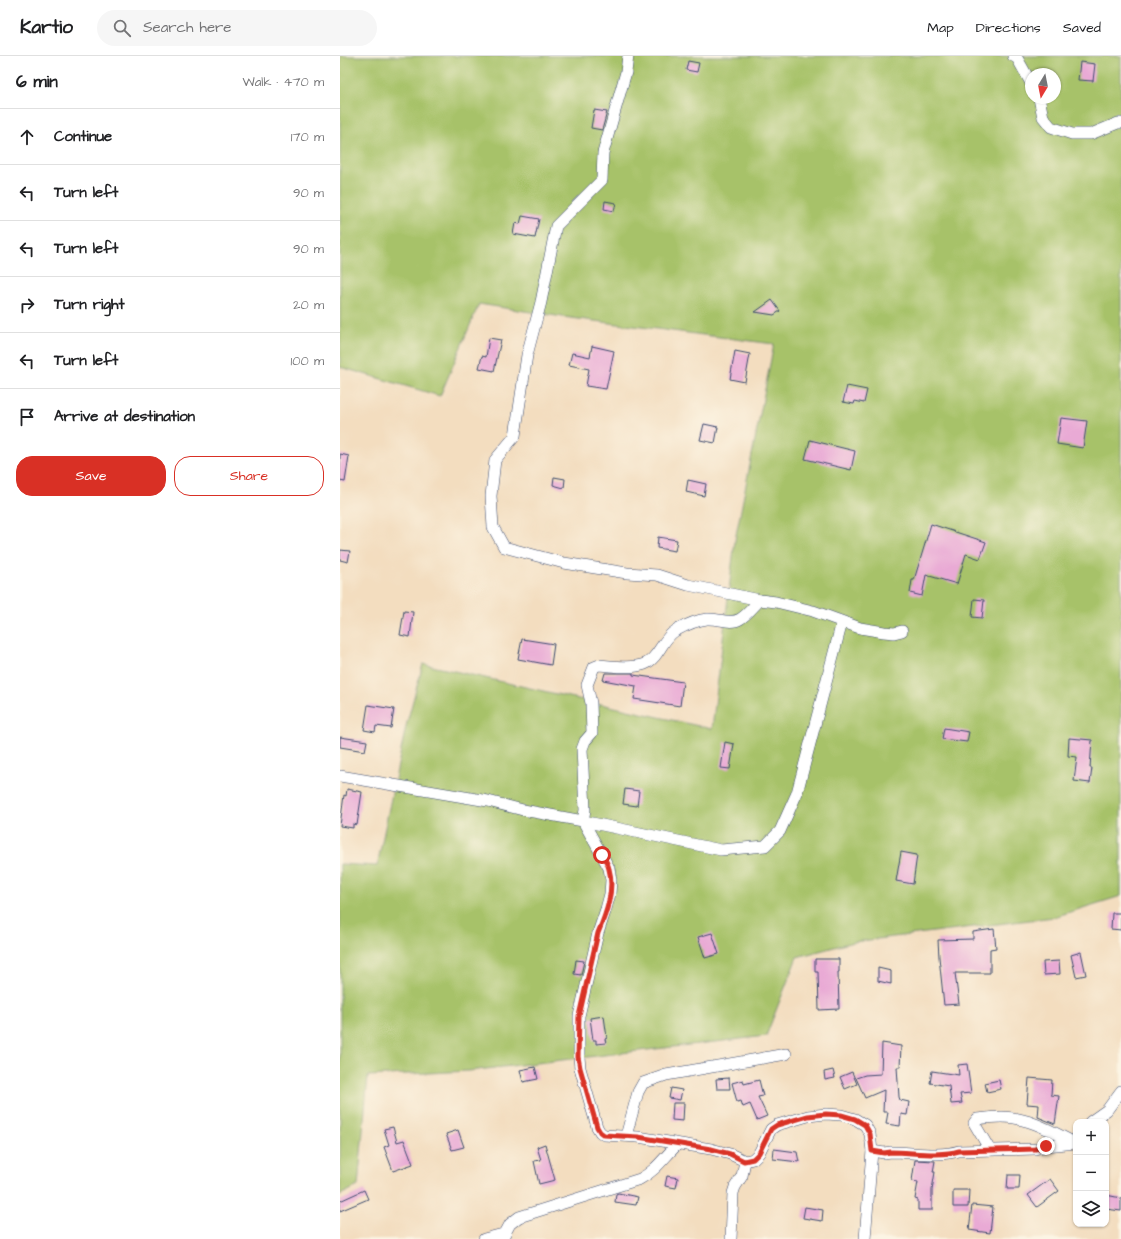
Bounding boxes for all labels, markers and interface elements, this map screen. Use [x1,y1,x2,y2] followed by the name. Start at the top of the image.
[97,10,377,46] search box
[20,14,73,41] text: Kartio
[111,17,133,39] icon: search
[143,17,231,38] text: Search here
[927,18,954,38] text: Map
[976,18,1041,38] text: Directions
[1063,18,1101,38] text: Saved
[1025,68,1061,104] north arrow
[16,70,58,94] text: 6 min
[243,73,324,91] text: Walk · 470 m
[16,126,38,148] icon: ahead
[54,126,112,147] text: Continue
[291,128,324,146] text: 170 m
[16,182,38,204] icon: left
[54,182,118,203] text: Turn left
[293,184,324,202] text: 90 m
[16,238,38,260] icon: left
[54,238,118,259] text: Turn left
[293,240,324,258] text: 90 m
[16,294,38,316] icon: right
[54,294,125,315] text: Turn right
[293,296,324,314] text: 20 m
[16,350,38,372] icon: left
[54,350,118,371] text: Turn left
[291,352,324,370] text: 100 m
[16,406,38,428] icon: arrive
[54,406,195,427] text: Arrive at destination
[16,456,166,496] button: Save
[174,456,324,496] button: Share
[593,846,611,864] route start
[1073,1119,1109,1227] map controls
[1073,1119,1109,1155] button: +
[1037,1137,1055,1155] route end
[1073,1155,1109,1191] button: −
[1073,1191,1109,1227] button: layers

